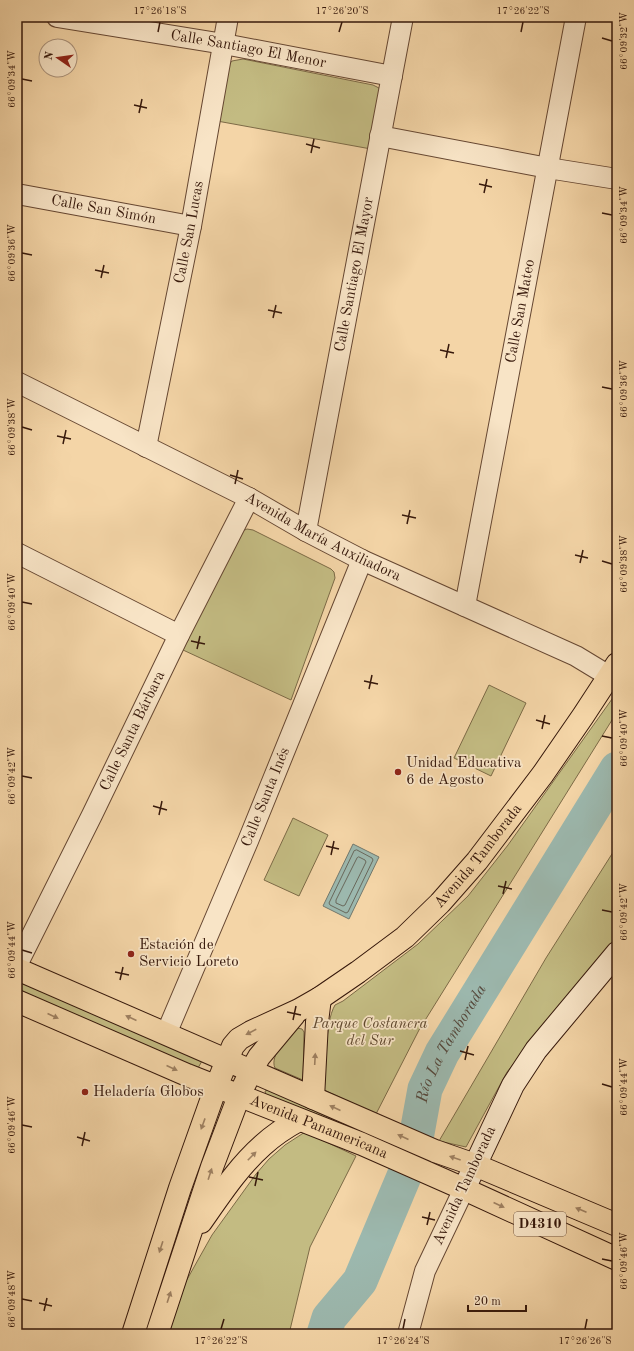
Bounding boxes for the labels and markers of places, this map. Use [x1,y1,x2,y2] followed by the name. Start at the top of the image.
[406,756,522,788] place label: Unidad Educativa 6 de Agosto
[393,767,403,777] marker: Unidad Educativa 6 de Agosto
[139,938,239,970] place label: Estación de Servicio Loreto
[126,949,136,959] marker: Estación de Servicio Loreto
[93,1085,204,1100] place label: Heladería Globos
[80,1087,90,1097] marker: Heladería Globos

